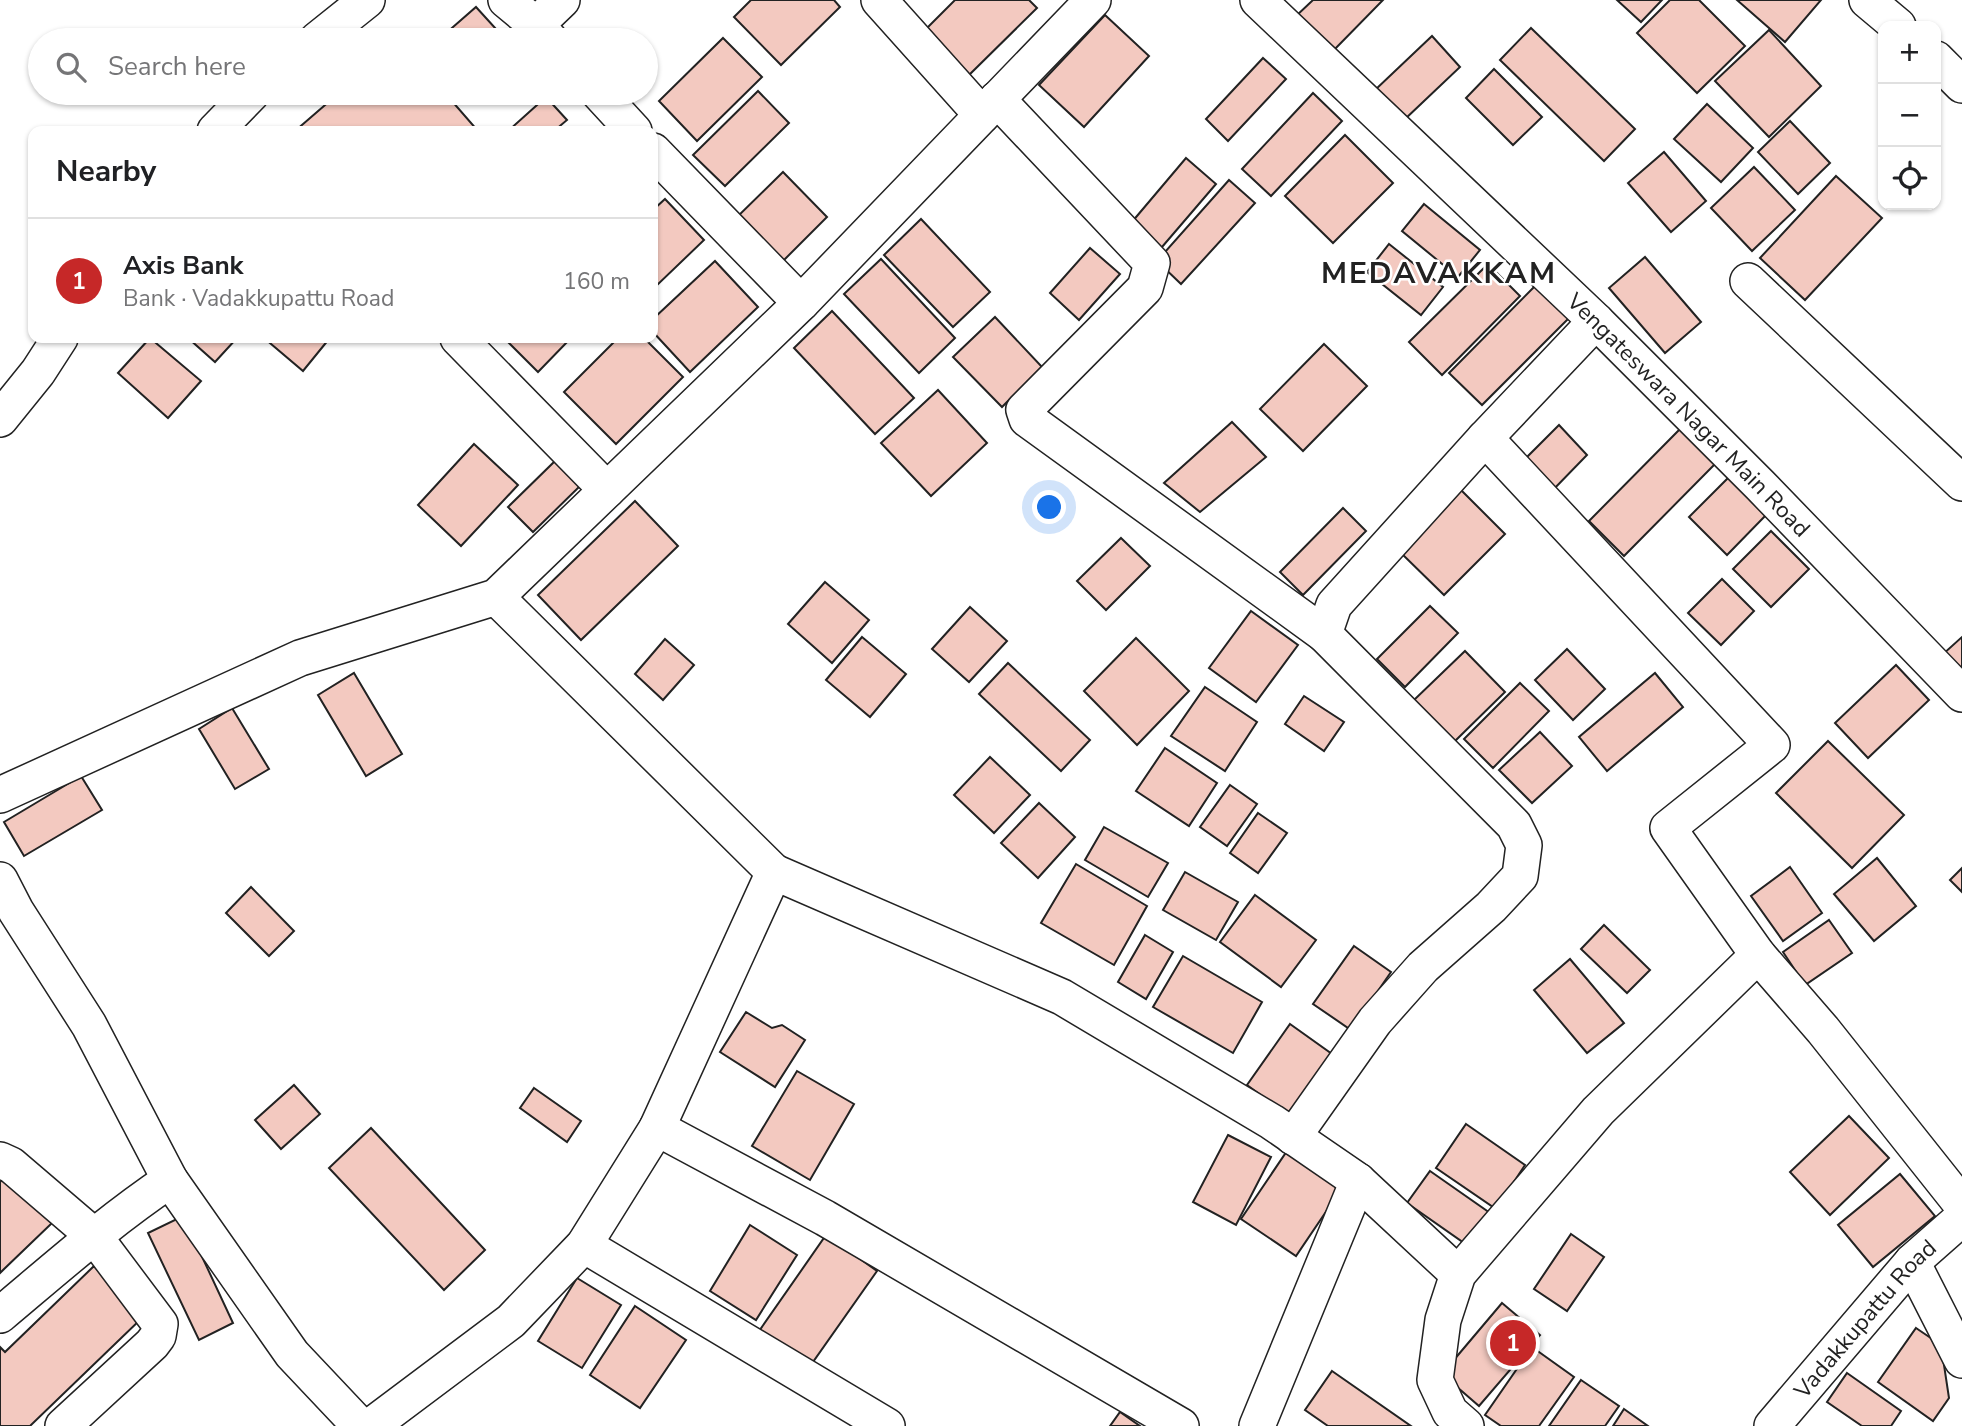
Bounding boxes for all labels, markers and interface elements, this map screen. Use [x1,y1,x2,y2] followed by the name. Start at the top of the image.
[1878,21,1941,210] map controls
[1878,21,1941,84] button: +
[28,28,658,105] search box
[52,48,90,86] icon: search
[108,49,246,84] text: Search here
[1878,84,1941,147] button: −
[1878,147,1941,210] button: locate
[56,151,156,192] text: Nearby
[123,248,244,283] text: Axis Bank
[1321,253,1557,294] district label: MEDAVAKKAM
[72,266,86,297] text: 1
[563,266,630,297] text: 160 m
[123,283,394,314] text: Bank · Vadakkupattu Road
[1559,286,1817,544] street label: Vengateswara Nagar Main Road
[1032,490,1066,524] your location
[1787,1233,1943,1406] street label: Vadakkupattu Road
[1490,1317,1536,1369] pin: 1

